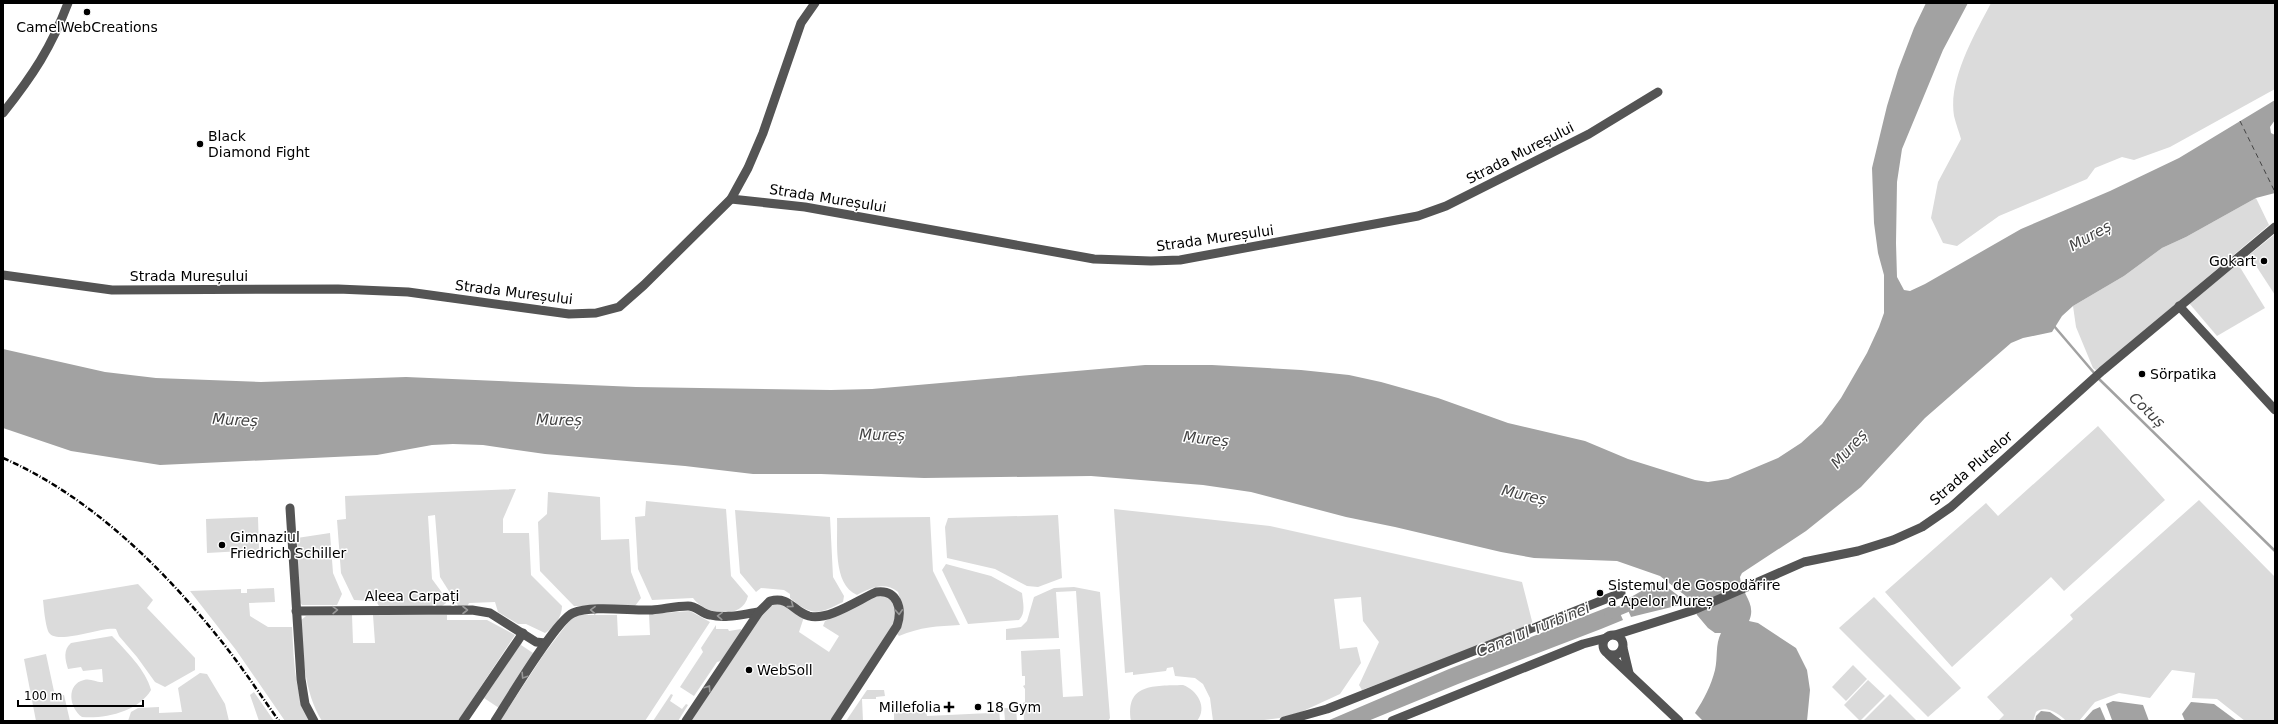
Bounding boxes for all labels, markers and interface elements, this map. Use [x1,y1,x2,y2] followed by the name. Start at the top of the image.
[82,7,92,17] marker: CamelWebCreations
[16,19,158,35] place label: CamelWebCreations
[1464,119,1577,188] street label: Strada Mureșului
[208,128,310,160] place label: Black Diamond Fight
[195,139,205,149] marker: Black Diamond Fight
[768,181,888,216] street label: Strada Mureșului
[2066,217,2114,255] water label: Mureș
[1155,222,1275,255] street label: Strada Mureșului
[2209,253,2257,269] place label: Gokart
[2259,256,2269,266] marker: Gokart
[130,268,248,285] street label: Strada Mureșului
[454,277,574,308] street label: Strada Mureșului
[2150,366,2217,382] place label: Sörpatika
[2137,369,2147,379] marker: Sörpatika
[2125,389,2169,431] water label: Cotuș
[212,410,258,430] water label: Mureș
[536,411,582,429] water label: Mureș
[859,426,905,444] water label: Mureș
[1827,426,1871,472] water label: Mureș
[1182,428,1230,450] water label: Mureș
[1926,428,2016,508] street label: Strada Plutelor
[1500,481,1548,509] water label: Mureș
[230,529,347,561] place label: Gimnaziul Friedrich Schiller
[217,540,227,550] marker: Gimnaziul Friedrich Schiller
[1608,577,1780,610] place label: Sistemul de Gospodărire a Apelor Mureș
[365,588,459,605] street label: Aleea Carpați
[1595,588,1605,598] marker: Sistemul de Gospodărire a Apelor Mureș
[1474,599,1593,661] water label: Canalul Turbinei
[787,600,794,607] one-way arrow
[332,606,338,614] one-way arrow
[462,606,468,614] one-way arrow
[590,606,596,614] one-way arrow
[895,609,904,615] one-way arrow
[717,612,723,621] one-way arrow
[757,662,813,678] place label: WebSoll
[744,665,754,675] marker: WebSoll
[522,672,529,679] one-way arrow
[18,682,143,708] scale bar
[703,686,710,693] one-way arrow
[24,689,62,703] text: 100 m
[879,699,941,715] place label: Millefolia
[986,699,1041,715] place label: 18 Gym
[944,702,954,712] marker: Millefolia
[973,702,983,712] marker: 18 Gym

